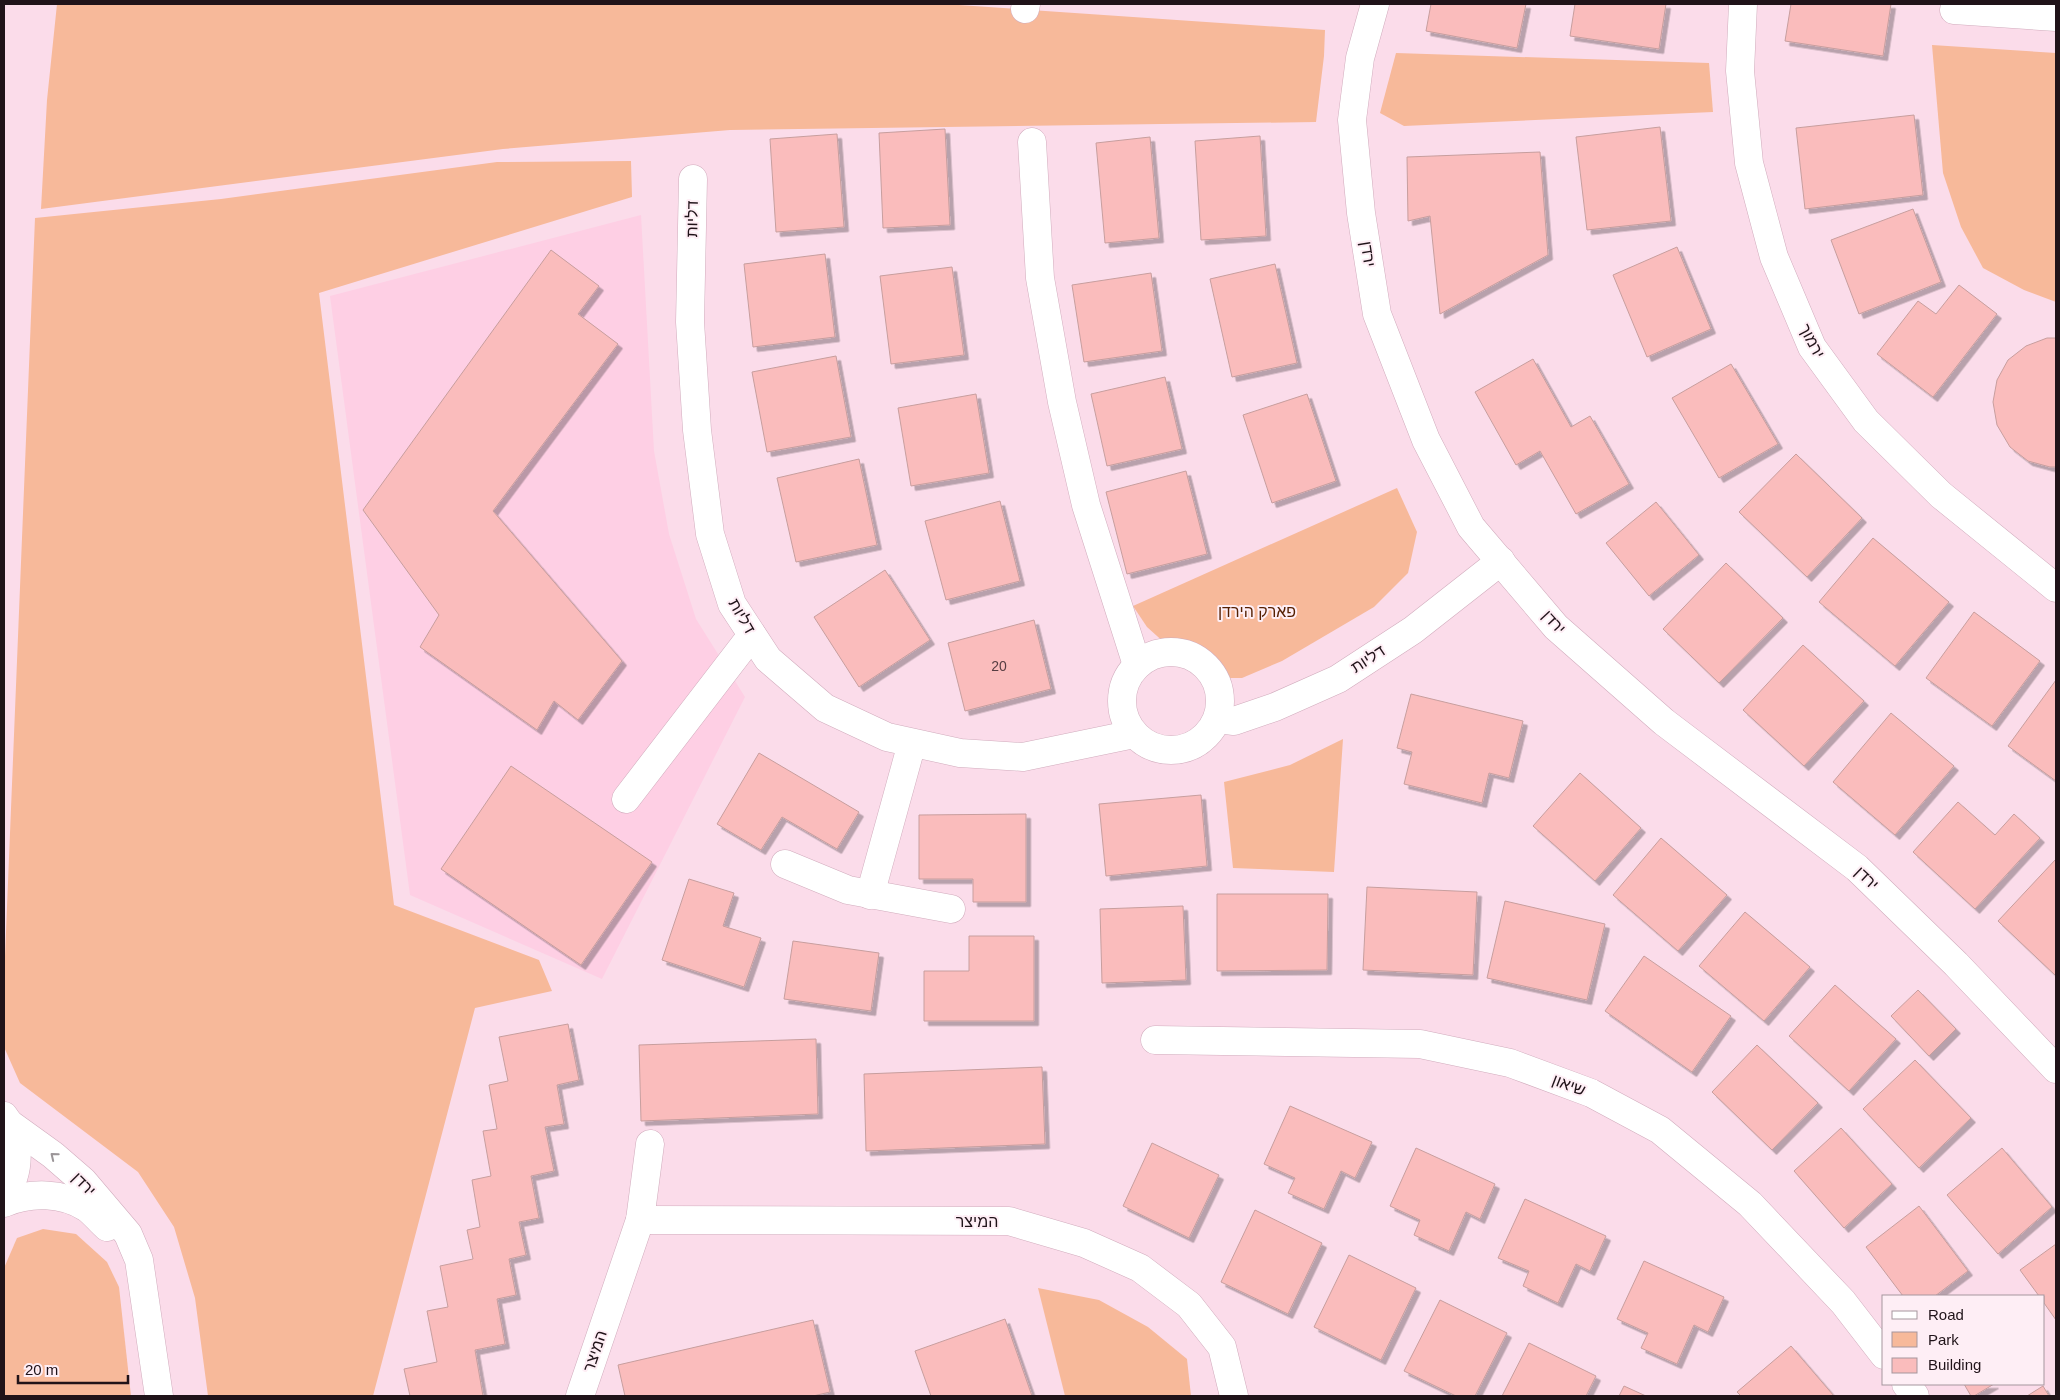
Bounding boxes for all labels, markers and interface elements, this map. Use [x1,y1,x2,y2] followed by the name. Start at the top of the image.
[683,200,701,238] street label: דליות
[1358,240,1378,268] street label: ירדן
[1796,321,1828,361] street label: ירמוך
[725,596,759,636] street label: דליות
[1218,603,1296,620] park label: פארק הירדן
[1539,607,1569,637] street label: ירדן
[1348,642,1388,676] street label: דליות
[991,658,1007,674] house number: 20
[1852,863,1882,893] street label: ירדן
[1550,1071,1588,1099] street label: שיאון
[51,1154,60,1162] one-way arrow
[69,1169,99,1199] street label: ירדן
[956,1213,998,1230] street label: המיצר
[1882,1295,2045,1385] legend
[1928,1306,1964,1323] text: Road
[580,1328,610,1374] street label: המיצר
[1928,1331,1959,1348] text: Park
[18,1352,128,1384] scale bar
[1928,1356,1981,1373] text: Building
[25,1361,58,1378] text: 20 m

